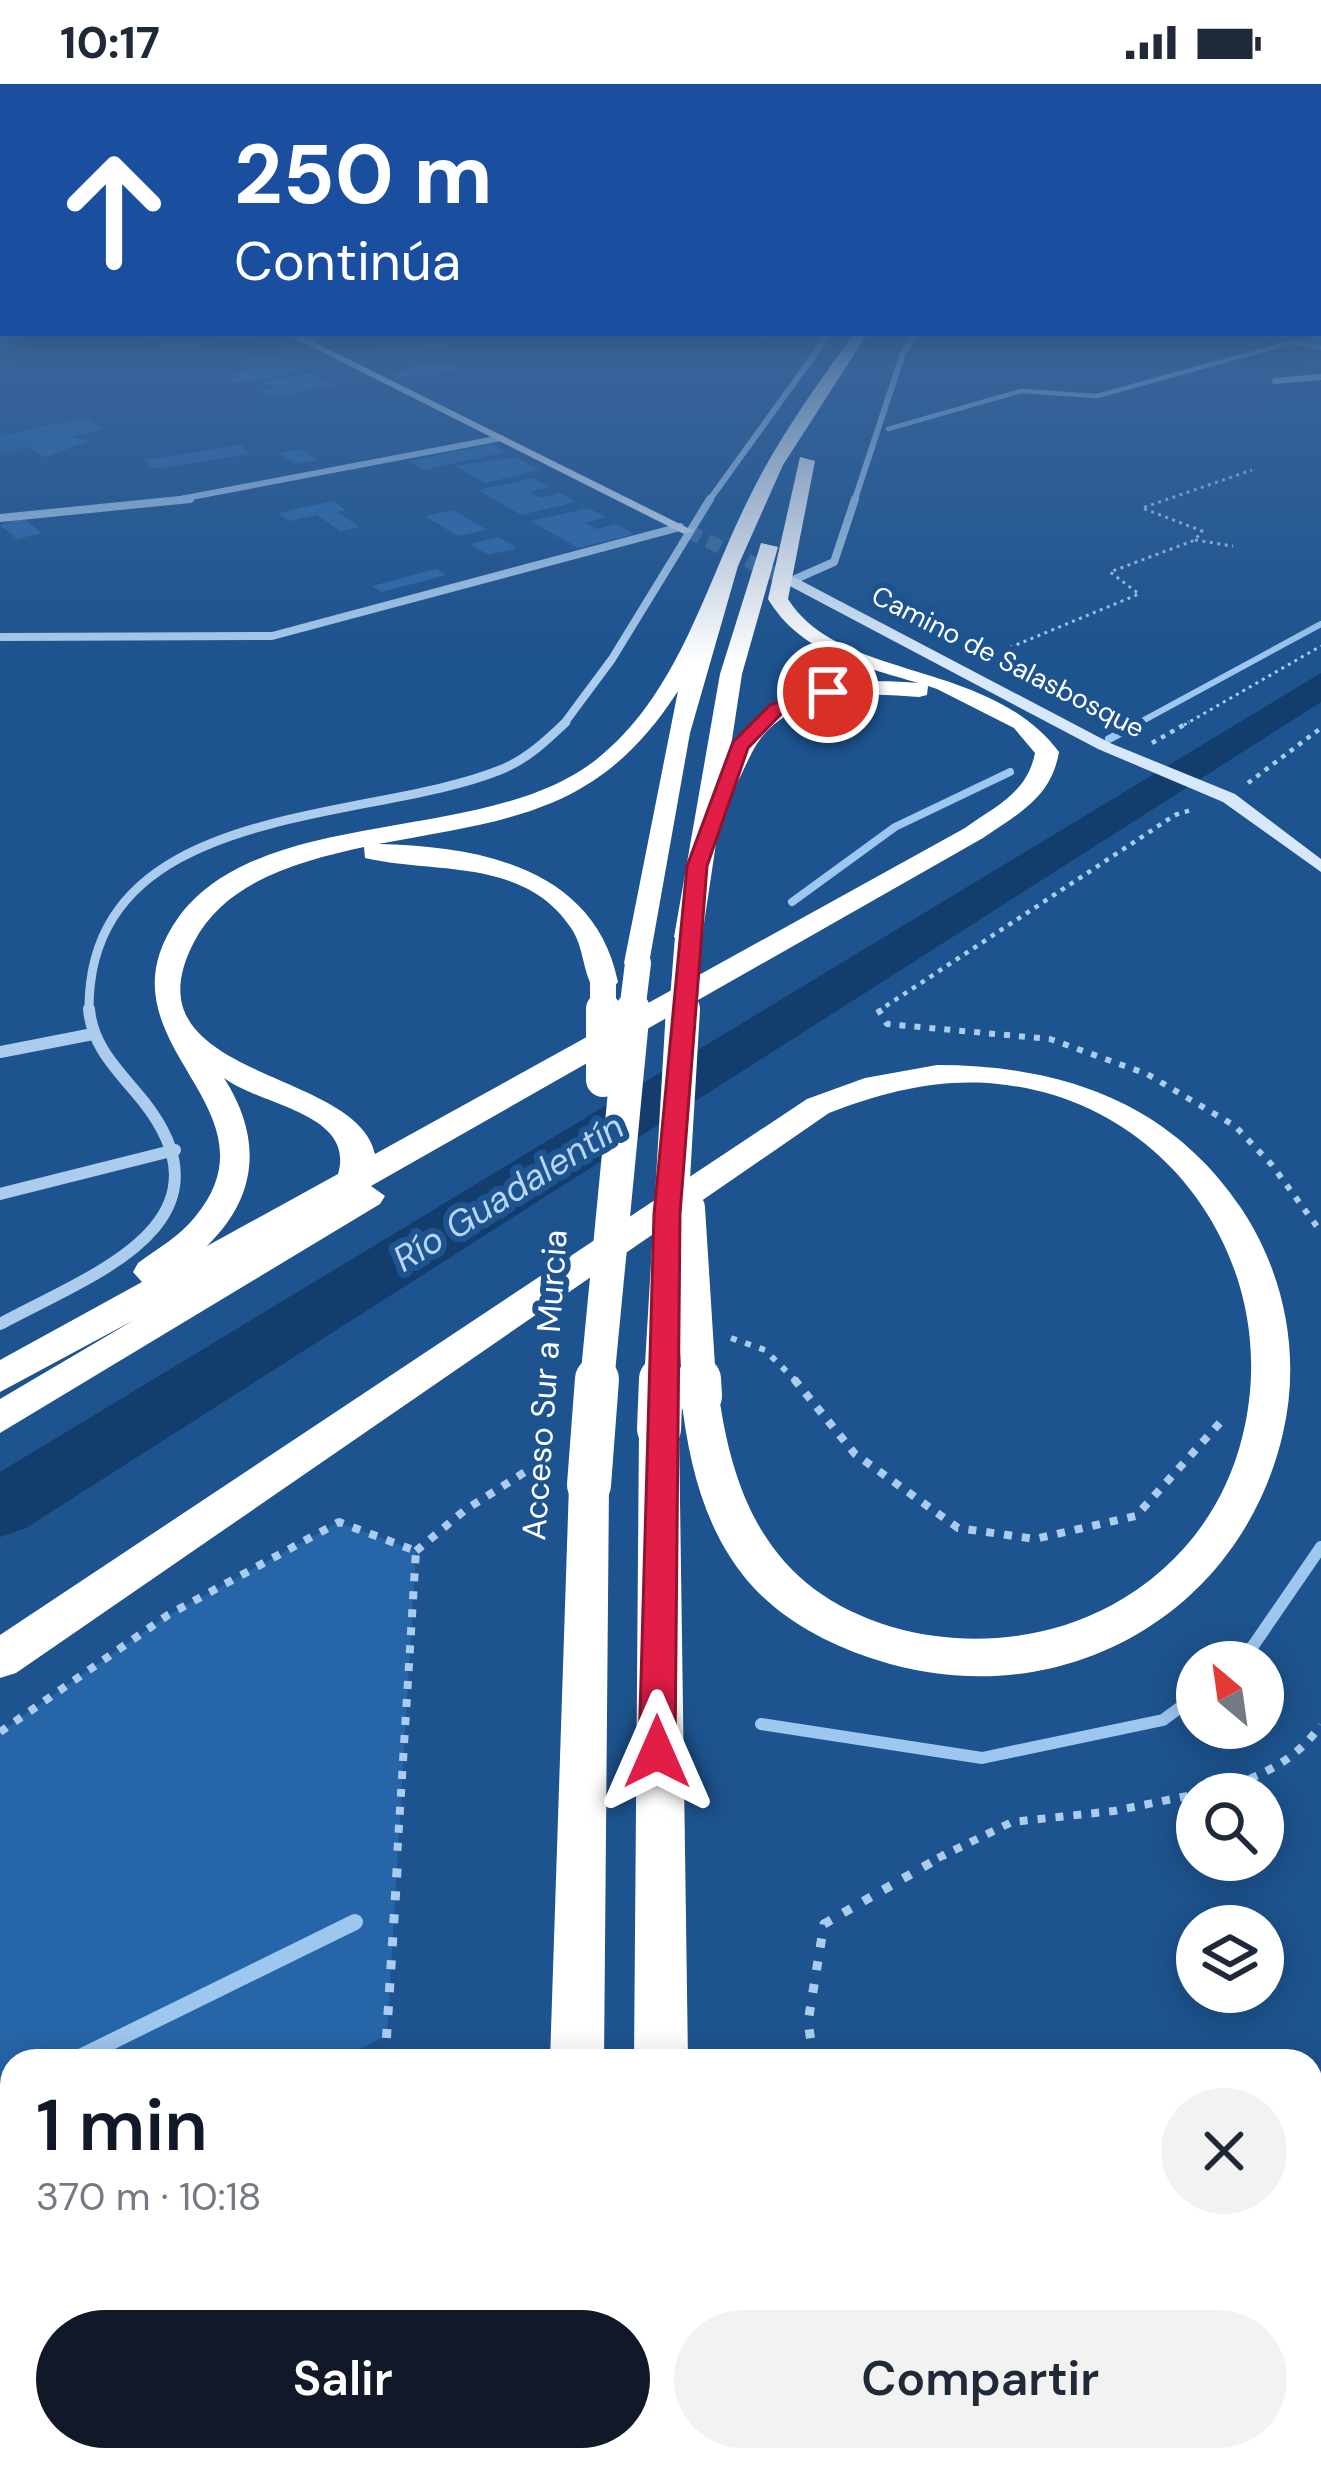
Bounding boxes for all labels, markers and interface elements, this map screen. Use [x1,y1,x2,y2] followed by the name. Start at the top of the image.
[60,13,160,72] text: 10:17
[234,120,493,229] text: 250 m
[36,132,192,288] icon: ahead
[234,226,461,297] text: Continúa
[866,578,1151,746] street label: Camino de Salasbosque
[777,641,879,743] pin
[795,659,861,725] icon: arrive
[384,1103,632,1282] water label: Río Guadalentín
[512,1228,577,1542] street label: Acceso Sur a Murcia
[1176,1641,1284,1749] north arrow
[1176,1641,1284,2013] map controls
[594,1689,720,1815] position arrow
[1176,1773,1284,1881] button: search
[1176,1905,1284,2013] button: layers
[36,2079,208,2172] text: 1 min
[1161,2088,1287,2214] button: close
[36,2171,262,2222] text: 370 m · 10:18
[36,2310,650,2448] button: Salir
[674,2310,1287,2448] button: Compartir

